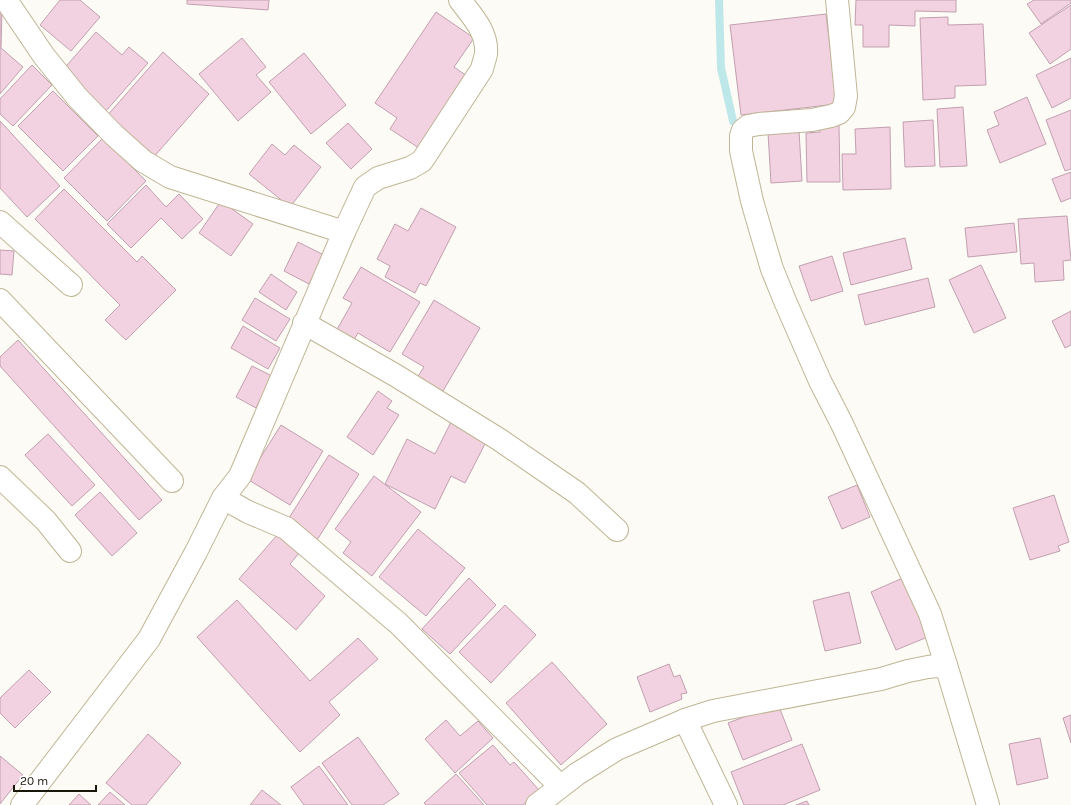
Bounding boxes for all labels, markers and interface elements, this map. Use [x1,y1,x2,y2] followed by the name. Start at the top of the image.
[14,767,96,793] scale bar
[20,774,48,788] text: 20 m

